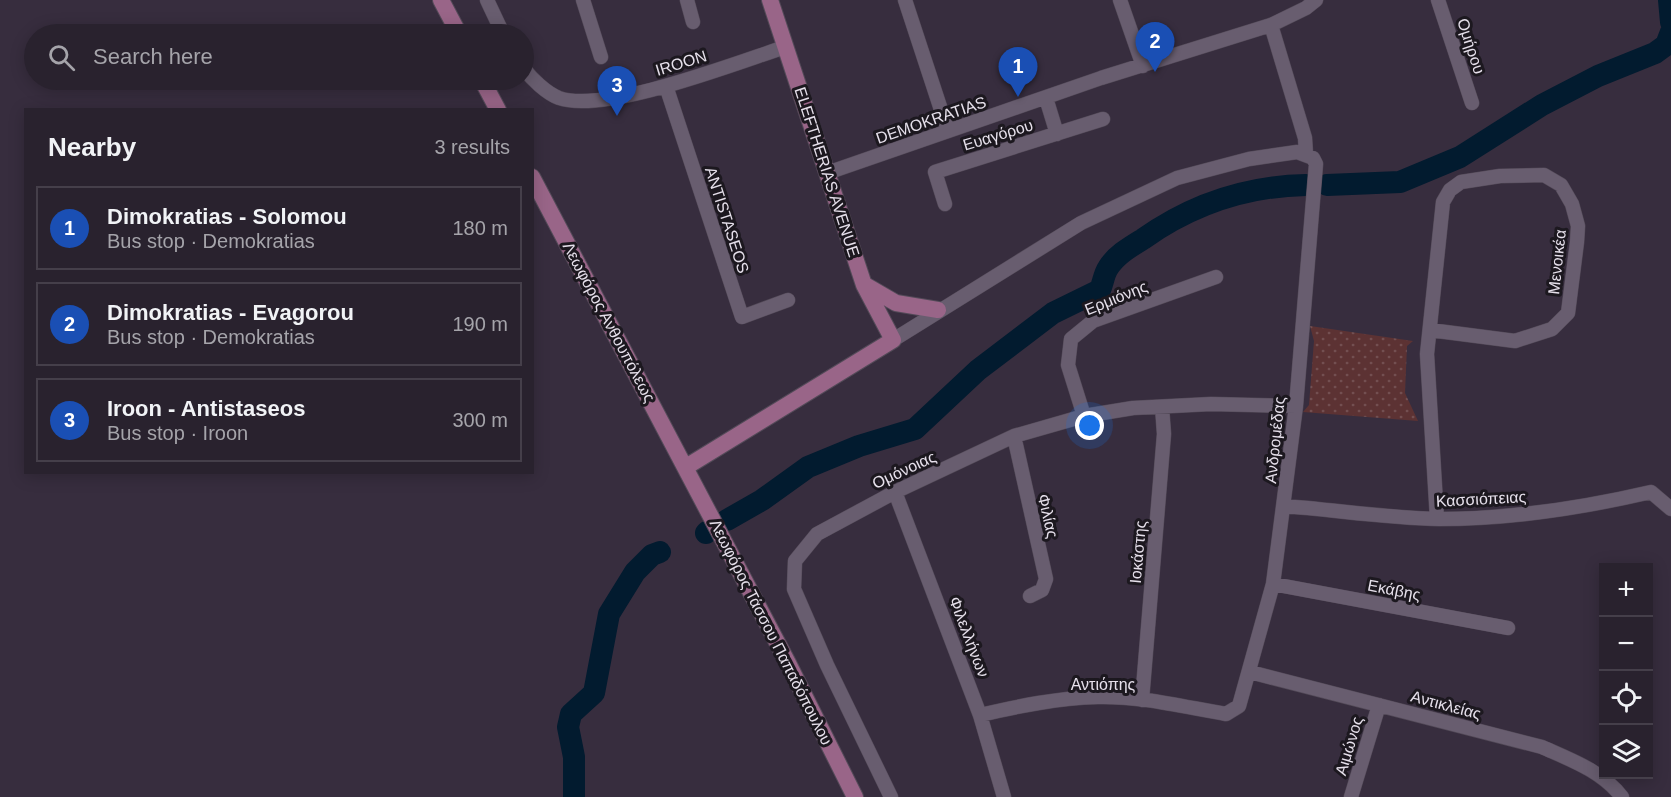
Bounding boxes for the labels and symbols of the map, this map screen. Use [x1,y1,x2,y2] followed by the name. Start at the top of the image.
[1454,16,1488,76] street label: Ομήρου
[1136,22,1174,72] pin: 2
[653,47,709,79] street label: IROON
[998,48,1038,97] pin: 1
[598,66,636,116] pin: 3
[791,85,863,259] street label: ELEFTHERIAS AVENUE
[874,93,988,147] street label: DEMOKRATIAS
[961,116,1035,154] street label: Ευαγόρου
[702,165,752,275] street label: ANTISTASEOS
[1545,229,1569,295] street label: Μενοικέα
[560,239,659,405] street label: Λεωφόρος Ανθουπόλεως
[1082,278,1150,318] street label: Ερμιόνης
[1262,395,1288,484] street label: Ανδρομέδας
[1075,411,1104,440] your location
[870,448,939,492] street label: Ομόνοιας
[1435,488,1527,510] street label: Κασσιόπειας
[1035,492,1061,540] street label: Φιλίας
[706,516,836,748] street label: Λεωφόρος Τάσσου Παπαδόπουλου
[1127,519,1149,584] street label: Ιοκάστης
[1366,577,1422,604] street label: Εκάβης
[946,594,992,680] street label: Φιλελλήνων
[1071,676,1136,693] street label: Αντιόπης
[1409,687,1483,723] street label: Αντικλείας
[1332,714,1366,777] street label: Αιμώνος

